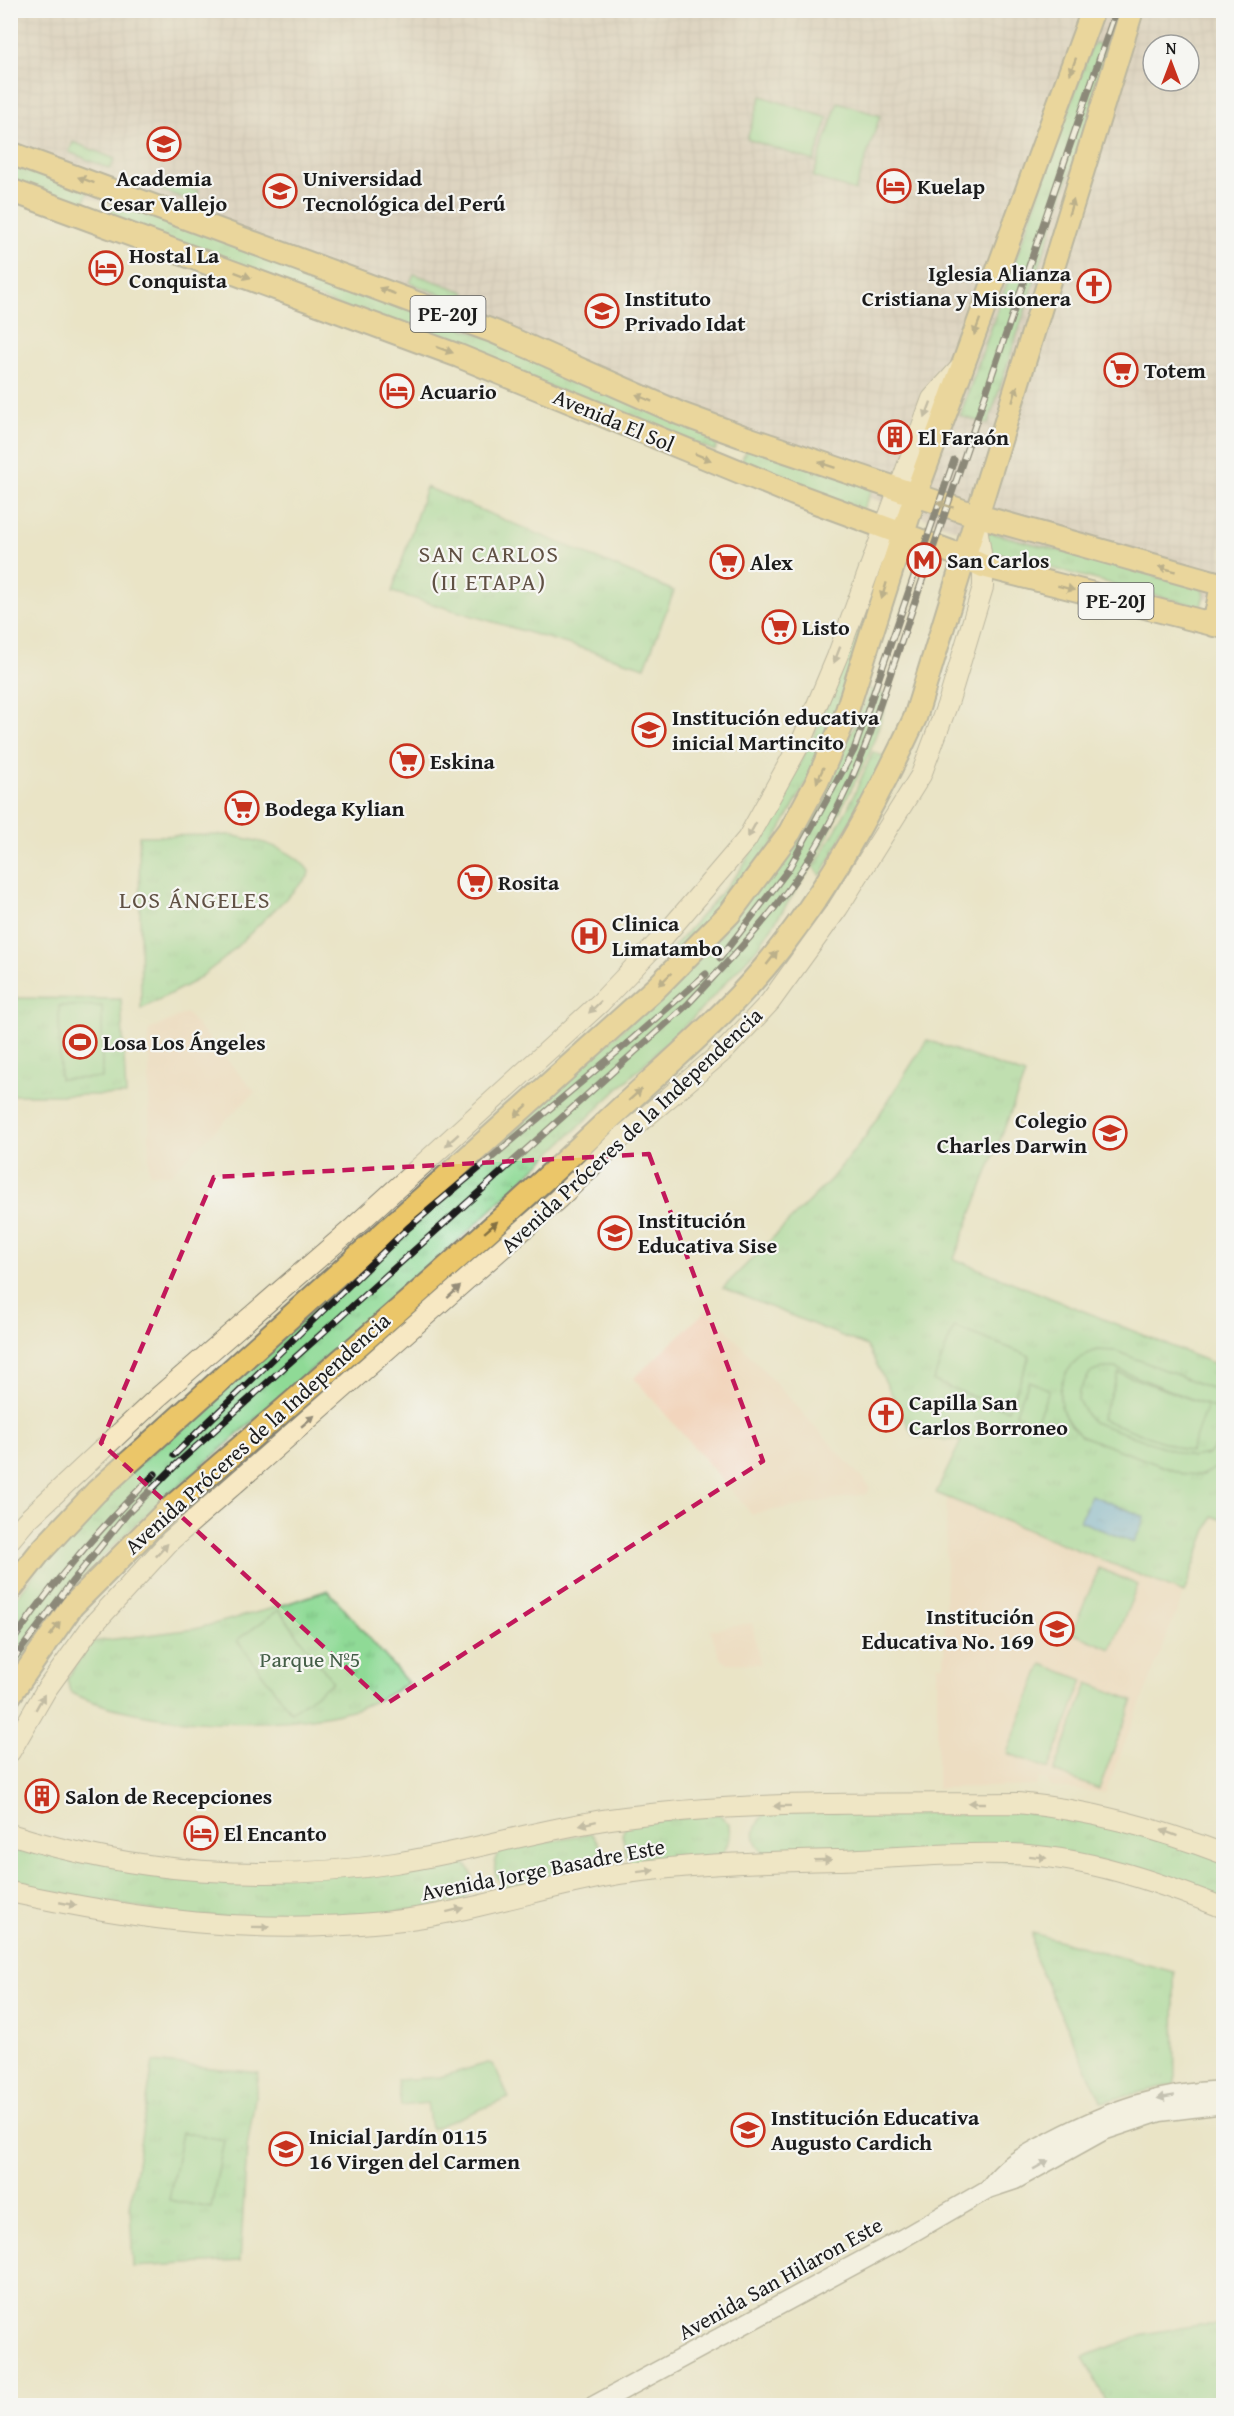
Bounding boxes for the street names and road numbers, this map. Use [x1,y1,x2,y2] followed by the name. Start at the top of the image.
[410,296,486,332] road number: PE-20J
[548,380,680,460] street label: Avenida El Sol
[1078,583,1154,619] road number: PE-20J
[493,999,770,1260] street label: Avenida Próceres de la Independencia
[117,1304,398,1561] street label: Avenida Próceres de la Independencia
[418,1830,668,1908] street label: Avenida Jorge Basadre Este
[672,2208,888,2348] street label: Avenida San Hilaron Este

